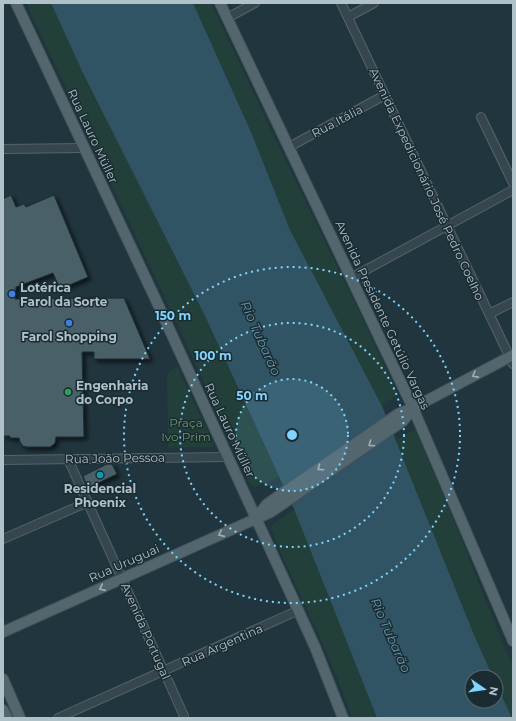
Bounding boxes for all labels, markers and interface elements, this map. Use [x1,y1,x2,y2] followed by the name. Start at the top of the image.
[366,65,488,303] street label: Avenida Expedicionário José Pedro Coelho
[65,86,122,186] street label: Rua Lauro Müller
[309,101,365,141] street label: Rua Itália
[333,218,434,412] street label: Avenida Presidente Getúlio Vargas
[20,280,108,309] place label: Lotérica Farol da Sorte
[7,289,17,299] marker: Lotérica Farol da Sorte
[237,298,285,378] water label: Rio Tubarão
[155,308,191,323] text: 150 m
[64,318,74,328] marker: Farol Shopping
[21,329,117,344] place label: Farol Shopping
[195,348,231,363] text: 100 m
[472,370,479,378] one-way arrow
[76,378,149,407] place label: Engenharia do Corpo
[202,380,259,480] street label: Rua Lauro Müller
[63,387,73,397] marker: Engenharia do Corpo
[236,388,268,403] text: 50 m
[161,415,211,444] park label: Praça Ivo Prim
[285,428,299,442] centre of rings
[368,439,375,447] one-way arrow
[65,450,165,466] street label: Rua João Pessoa
[317,463,324,471] one-way arrow
[95,470,105,480] marker: Residencial Phoenix
[64,481,136,510] place label: Residencial Phoenix
[217,529,225,537] one-way arrow
[86,541,162,585] street label: Rua Uruguai
[118,580,174,682] street label: Avenida Portugal
[99,583,106,591] one-way arrow
[367,595,415,675] water label: Rio Tubarão
[179,620,265,670] street label: Rua Argentina
[464,669,504,709] north arrow
[486,685,502,697] text: N

